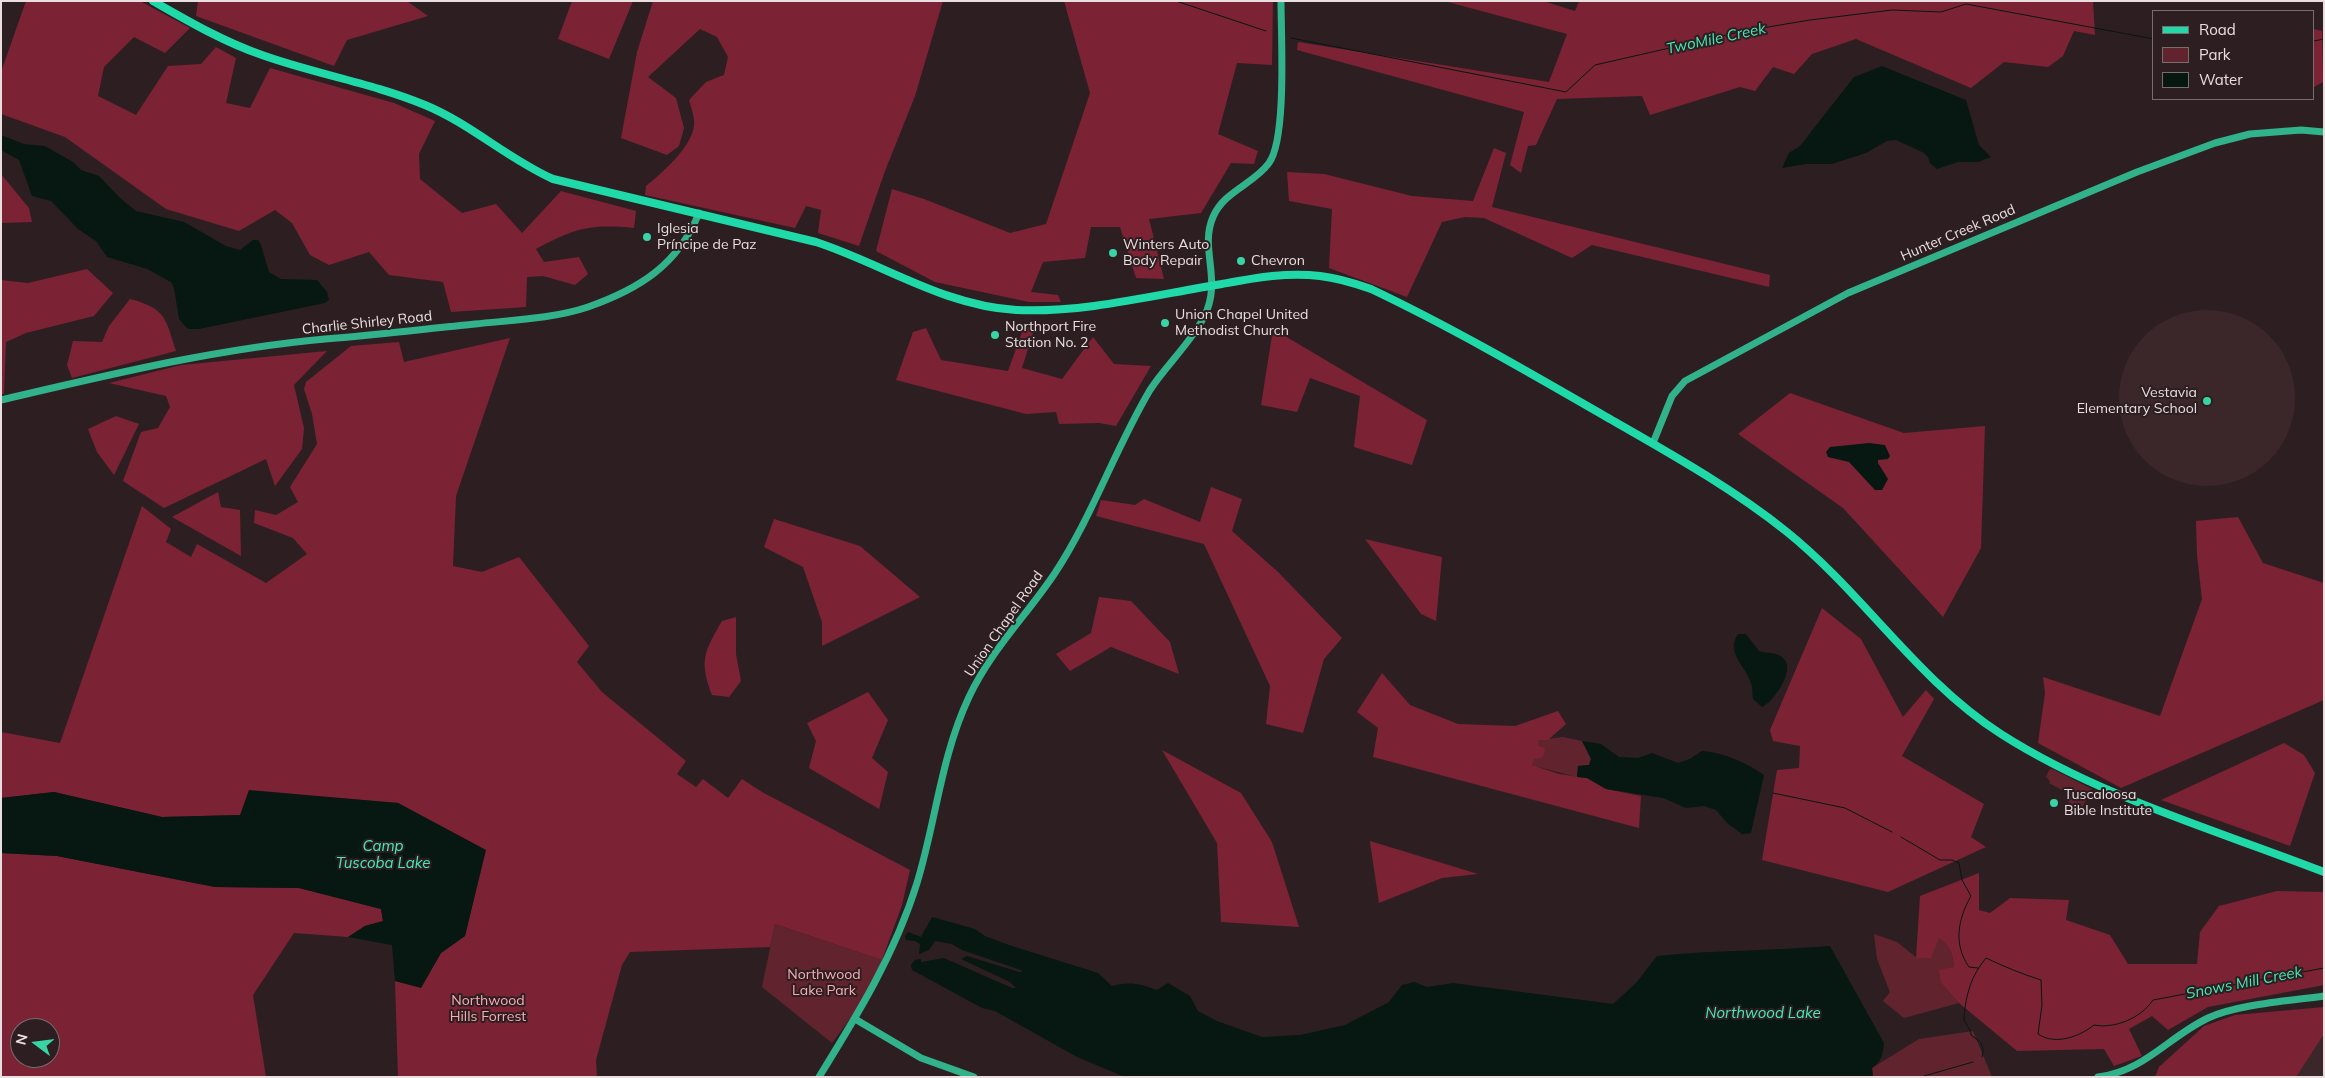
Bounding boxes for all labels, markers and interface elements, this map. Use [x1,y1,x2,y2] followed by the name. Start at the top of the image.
[2152,10,2315,100] legend
[1665,20,1767,58] water label: TwoMile Creek
[2199,20,2236,39] text: Road
[2199,45,2231,64] text: Park
[2199,70,2243,89] text: Water
[1898,201,2018,265] street label: Hunter Creek Road
[657,221,757,253] place label: Iglesia Príncipe de Paz
[641,231,653,243] marker: Iglesia Príncipe de Paz
[1123,237,1209,270] place label: Winters Auto Body Repair
[1107,247,1119,259] marker: Winters Auto Body Repair
[1251,253,1305,269] place label: Chevron
[1235,255,1247,267] marker: Chevron
[1175,307,1308,340] place label: Union Chapel United Methodist Church
[301,308,433,338] street label: Charlie Shirley Road
[1159,317,1171,329] marker: Union Chapel United Methodist Church
[1005,319,1096,352] place label: Northport Fire Station No. 2
[989,329,1001,341] marker: Northport Fire Station No. 2
[2077,385,2197,418] place label: Vestavia Elementary School
[2201,395,2213,407] marker: Vestavia Elementary School
[961,568,1047,680] street label: Union Chapel Road
[2064,787,2152,820] place label: Tuscaloosa Bible Institute
[2048,797,2060,809] marker: Tuscaloosa Bible Institute
[336,837,430,872] water label: Camp Tuscoba Lake
[2184,963,2304,1003] water label: Snows Mill Creek
[787,967,861,1000] park label: Northwood Lake Park
[450,993,526,1026] park label: Northwood Hills Forrest
[1705,1004,1821,1022] water label: Northwood Lake
[10,1018,60,1068] north arrow
[11,1032,32,1047] text: N

